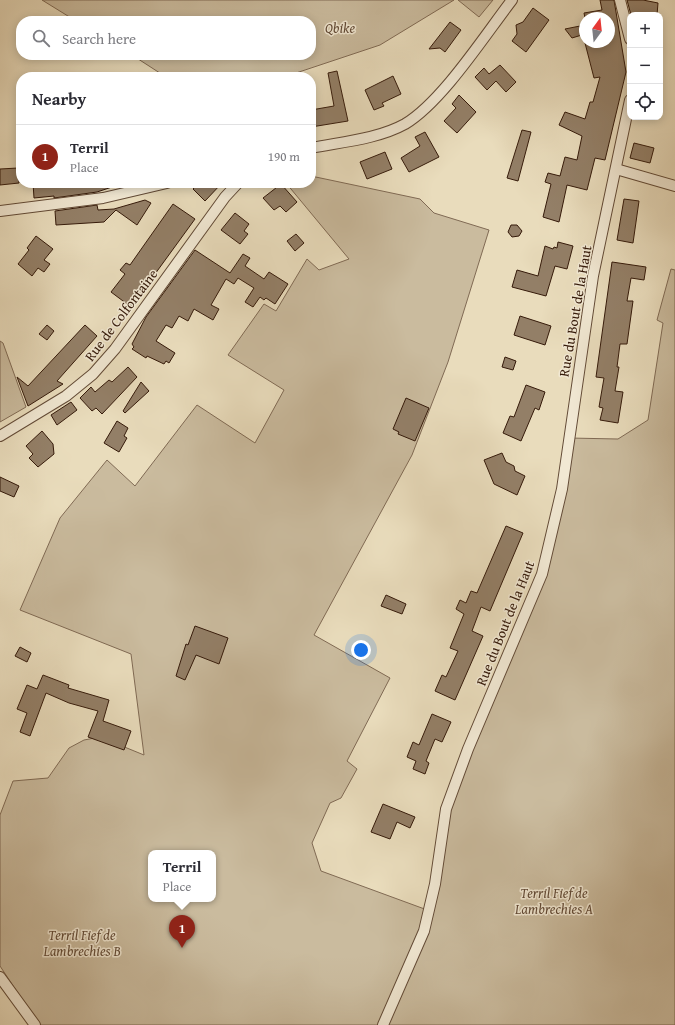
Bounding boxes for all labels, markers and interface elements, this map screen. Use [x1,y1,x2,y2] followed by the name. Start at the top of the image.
[579,12,615,48] north arrow
[627,12,663,120] map controls
[627,12,663,48] button: +
[16,16,316,60] search box
[325,18,355,38] park label: Qbike
[30,27,52,49] icon: search
[62,28,136,49] text: Search here
[627,48,663,84] button: −
[627,84,663,120] button: locate
[32,86,86,111] text: Nearby
[70,137,109,158] text: Terril
[42,147,48,166] text: 1
[268,147,300,166] text: 190 m
[70,158,99,177] text: Place
[554,244,596,378] street label: Rue du Bout de la Haut
[80,265,162,365] street label: Rue de Colfontaine
[471,557,539,689] street label: Rue du Bout de la Haut
[351,640,371,660] your location
[148,850,216,902] popup
[163,856,201,877] text: Terril
[163,877,191,896] text: Place
[514,883,593,919] park label: Terril Fief de Lambrechies A
[169,915,195,948] pin: 1
[42,925,121,961] park label: Terril Fief de Lambrechies B

